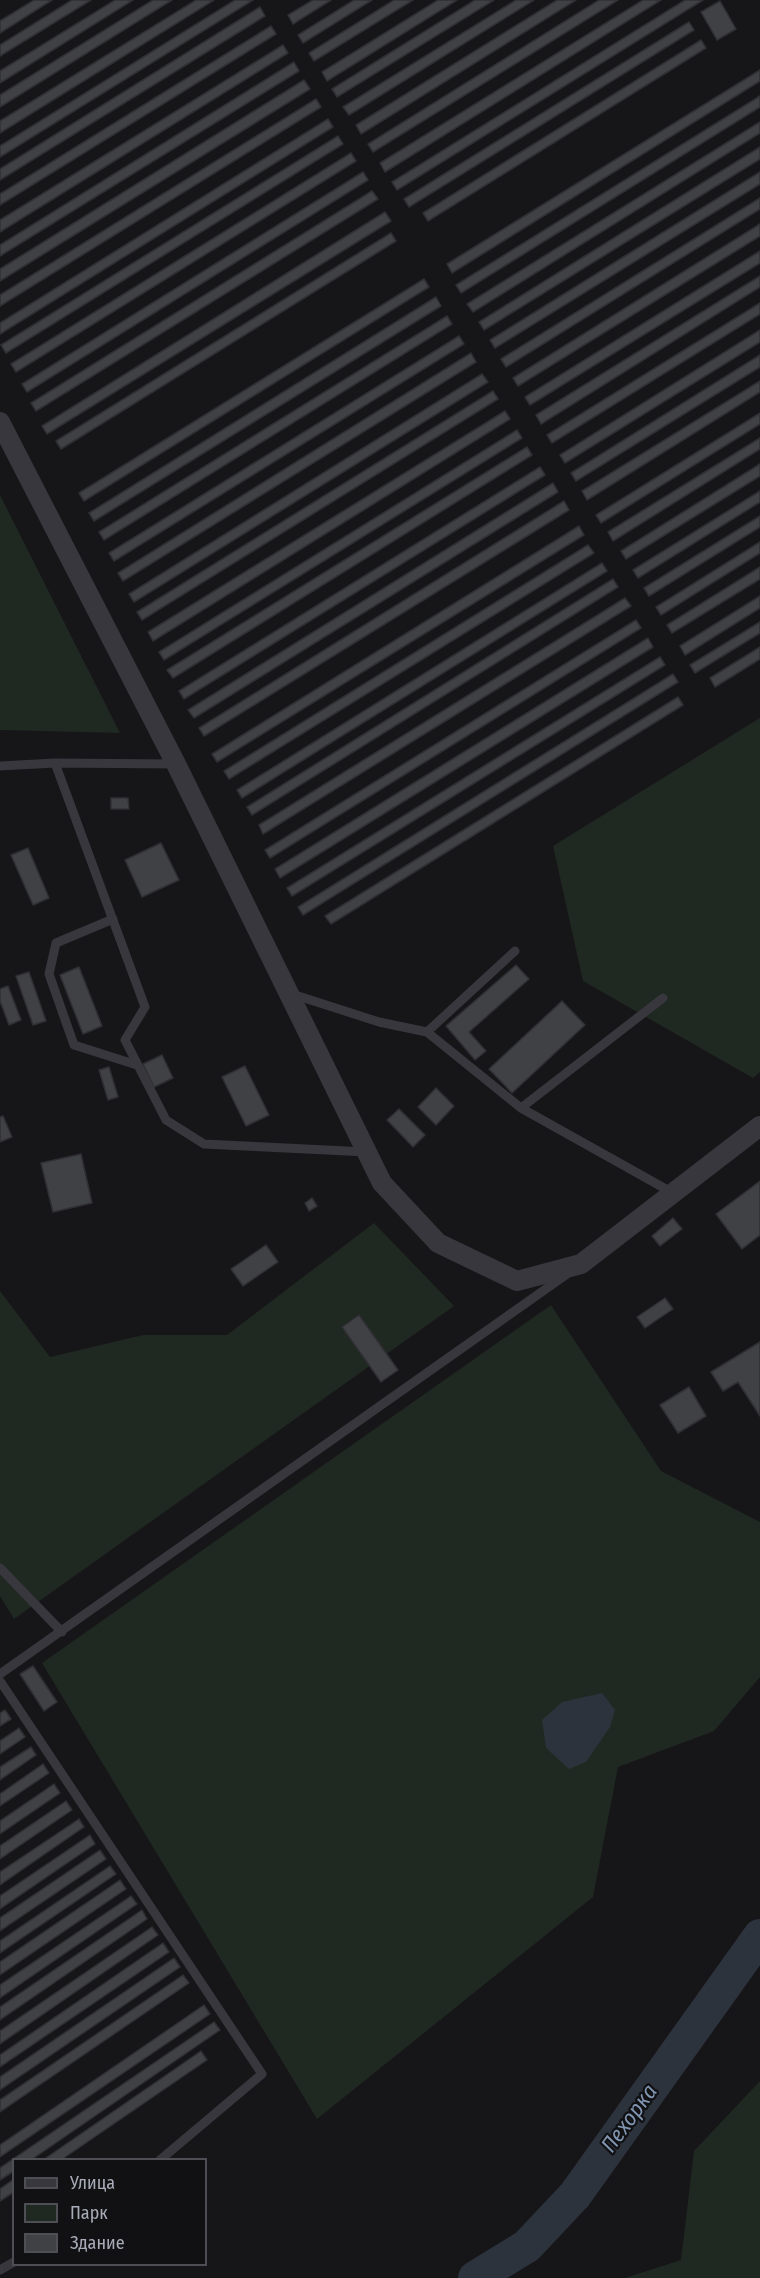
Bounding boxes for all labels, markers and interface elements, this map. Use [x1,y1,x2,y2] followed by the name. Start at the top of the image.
[596,2080,664,2158] water label: Пехорка
[12,2158,207,2266] legend
[70,2172,115,2194] text: Улица
[70,2202,108,2224] text: Парк
[70,2232,125,2254] text: Здание

